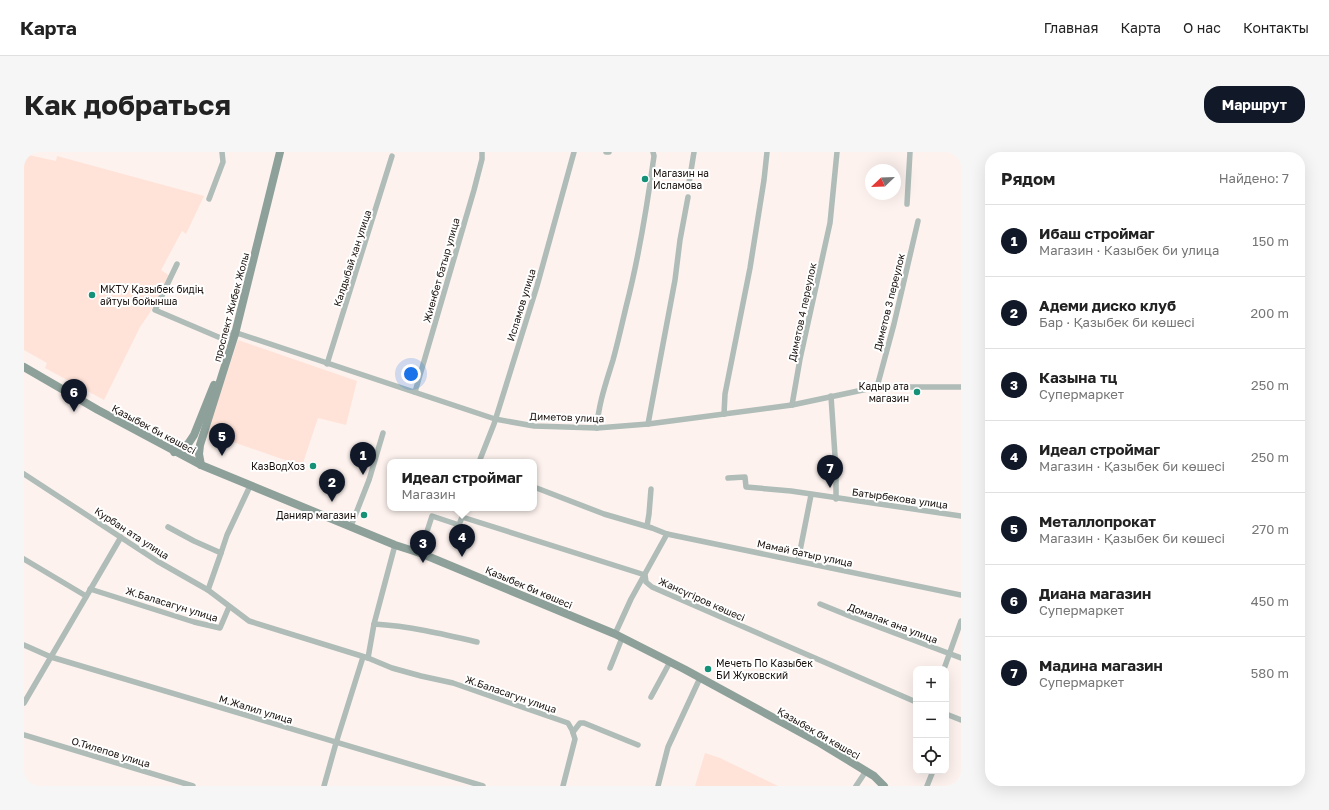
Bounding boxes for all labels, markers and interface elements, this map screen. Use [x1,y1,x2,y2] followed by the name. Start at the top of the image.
[20,16,77,39] text: Карта
[1044,19,1098,36] text: Главная
[1120,19,1161,36] text: Карта
[1183,19,1221,36] text: О нас
[1243,19,1309,36] text: Контакты
[1204,86,1305,123] button: Маршрут
[24,88,231,121] text: Как добраться
[865,164,901,200] north arrow
[653,167,709,191] place label: Магазин на Исламова
[1001,168,1055,189] text: Рядом
[1219,170,1289,186] text: Найдено: 7
[640,174,650,184] marker: Магазин на Исламова
[331,208,373,308] street label: Калдыбай хан улица
[420,216,462,324] street label: Жиенбет батыр улица
[1039,224,1155,242] text: Ибаш строймаг
[1011,233,1017,249] text: 1
[1252,233,1289,249] text: 150 m
[1039,242,1219,258] text: Магазин · Казыбек би улица
[211,251,251,363] street label: проспект Жибек Жолы
[871,252,907,352] street label: Диметов 3 переулок
[786,261,818,362] street label: Диметов 4 переулок
[504,267,538,343] street label: Исламов улица
[100,283,204,307] place label: МКТУ Қазыбек бидің айтуы бойынша
[87,290,97,300] marker: МКТУ Қазыбек бидің айтуы бойынша
[1039,296,1176,314] text: Адеми диско клуб
[1010,305,1018,321] text: 2
[1251,305,1289,321] text: 200 m
[1039,314,1195,330] text: Бар · Қазыбек би көшесі
[401,364,421,384] your location
[1039,368,1117,386] text: Казына тц
[1010,377,1018,393] text: 3
[1251,377,1289,393] text: 250 m
[61,379,87,412] pin: 6
[859,380,909,404] place label: Кадыр ата магазин
[1039,386,1124,402] text: Супермаркет
[912,387,922,397] marker: Кадыр ата магазин
[110,402,198,456] street label: Қазыбек би көшесі
[530,410,604,424] street label: Диметов улица
[209,423,235,456] pin: 5
[1039,440,1160,458] text: Идеал строймаг
[350,442,376,475] pin: 1
[1010,449,1018,465] text: 4
[1251,449,1289,465] text: 250 m
[817,455,843,488] pin: 7
[1039,458,1225,474] text: Магазин · Қазыбек би көшесі
[387,459,537,511] popup
[251,460,305,472] place label: КазВодХоз
[308,461,318,471] marker: КазВодХоз
[401,468,523,486] text: Идеал строймаг
[319,469,345,502] pin: 2
[851,485,949,511] street label: Батырбекова улица
[401,486,456,502] text: Магазин
[93,504,171,562] street label: Курбан ата улица
[276,509,356,521] place label: Данияр магазин
[359,510,369,520] marker: Данияр магазин
[1039,512,1156,530] text: Металлопрокат
[1010,521,1018,537] text: 5
[1252,521,1289,537] text: 270 m
[449,524,475,557] pin: 4
[410,530,436,563] pin: 3
[1039,530,1225,546] text: Магазин · Қазыбек би көшесі
[756,537,854,569] street label: Мамай батыр улица
[484,563,574,611] street label: Қазыбек би көшесі
[657,575,747,624] street label: Жансүгіров көшесі
[124,584,220,624] street label: Ж.Баласагун улица
[1039,584,1151,602] text: Диана магазин
[1010,593,1018,609] text: 6
[1251,593,1289,609] text: 450 m
[847,600,939,646] street label: Домалак ана улица
[1039,602,1124,618] text: Супермаркет
[1039,656,1163,674] text: Мадина магазин
[716,657,813,681] place label: Мечеть По Казыбек БИ Жуковский
[703,664,713,674] marker: Мечеть По Казыбек БИ Жуковский
[1010,665,1018,681] text: 7
[1251,665,1289,681] text: 580 m
[913,666,949,774] map controls
[913,666,949,702] button: +
[464,673,558,715] street label: Ж.Баласагун улица
[1039,674,1124,690] text: Супермаркет
[218,692,294,726] street label: М.Жалил улица
[913,702,949,738] button: −
[776,704,862,762] street label: Қазыбек би көшесі
[70,734,152,770] street label: О.Тилепов улица
[913,738,949,774] button: locate

